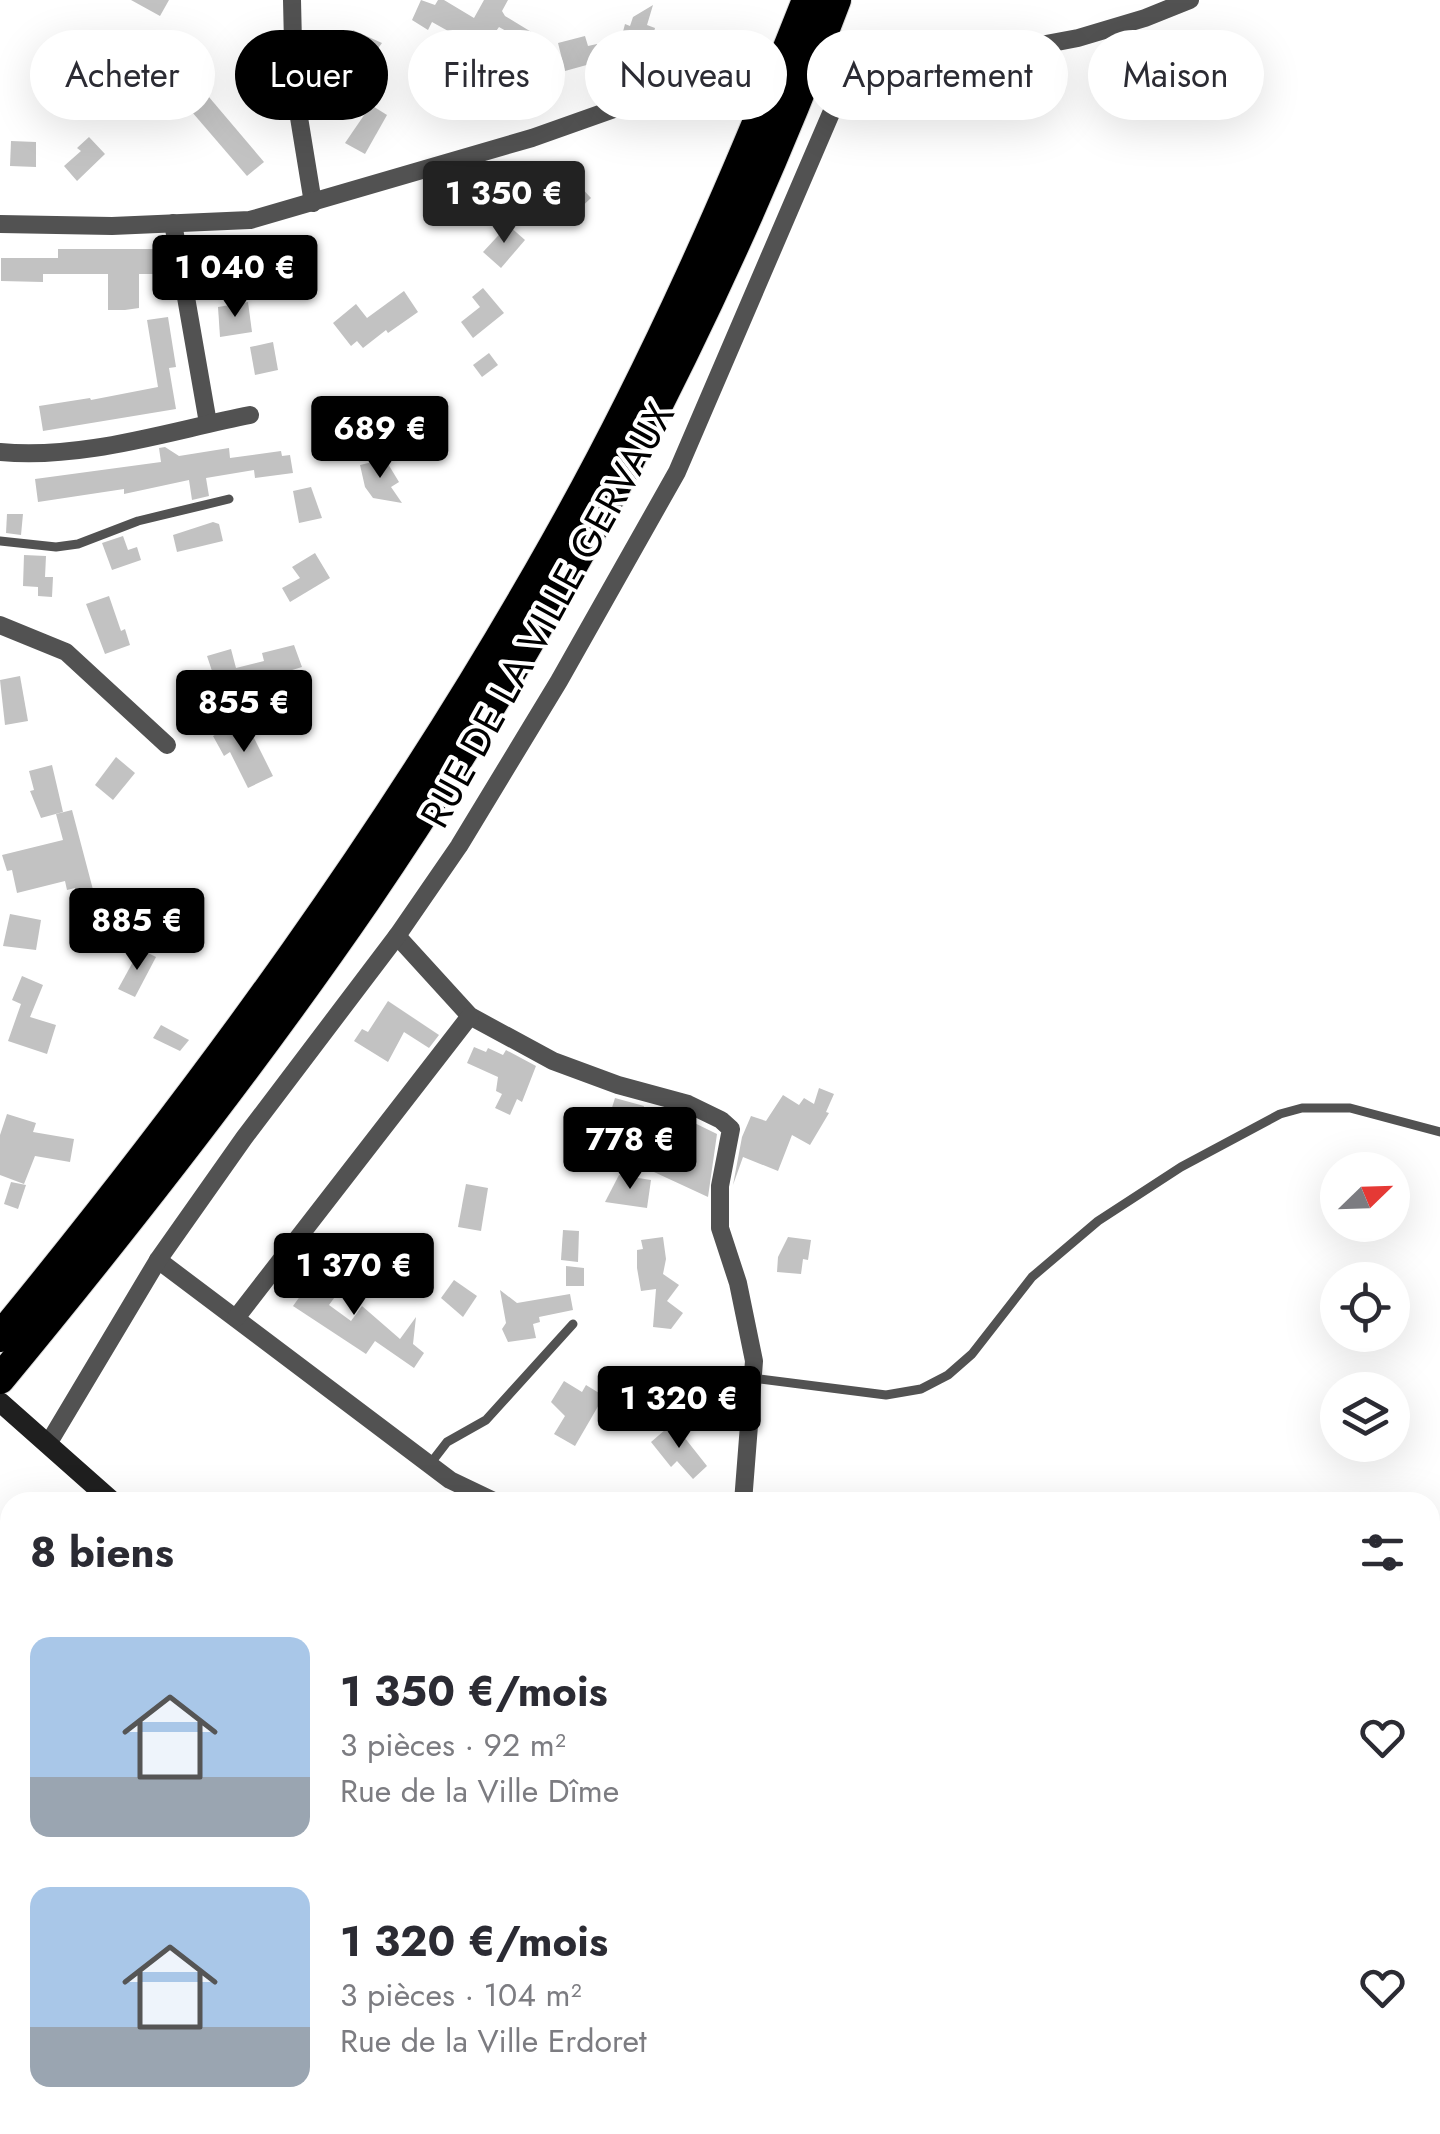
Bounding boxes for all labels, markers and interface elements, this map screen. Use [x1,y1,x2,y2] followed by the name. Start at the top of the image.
[30,30,215,120] chip: Acheter
[235,30,388,120] chip: Louer
[408,30,565,120] chip: Filtres
[585,30,787,120] chip: Nouveau
[807,30,1068,120] chip: Appartement
[1088,30,1264,120] chip: Maison
[412,161,596,246] pin: 1 350 €
[445,170,563,216] text: 1 350 €
[143,235,327,320] pin: 1 040 €
[174,244,296,290] text: 1 040 €
[406,392,688,838] street label: RUE DE LA VILLE GERVAUX
[310,396,450,481] pin: 689 €
[333,405,427,451] text: 689 €
[174,670,314,755] pin: 855 €
[198,679,290,725] text: 855 €
[67,888,207,973] pin: 885 €
[91,897,183,943] text: 885 €
[560,1107,700,1192] pin: 778 €
[585,1116,675,1162] text: 778 €
[1320,1152,1410,1242] north arrow
[1320,1152,1410,1462] map controls
[262,1233,446,1318] pin: 1 370 €
[296,1242,412,1288] text: 1 370 €
[1320,1262,1410,1352] button: locate
[587,1366,771,1451] pin: 1 320 €
[1320,1372,1410,1462] button: layers
[620,1375,738,1421] text: 1 320 €
[30,1522,174,1583] text: 8 biens
[1355,1525,1410,1580] icon: filters
[340,1661,608,1722] text: 1 350 €/mois
[110,1677,230,1797] icon: home
[1355,1710,1410,1765] icon: heart
[340,1722,566,1768] text: 3 pièces · 92 m²
[340,1768,619,1814] text: Rue de la Ville Dîme
[340,1911,608,1972] text: 1 320 €/mois
[110,1927,230,2047] icon: home
[1355,1960,1410,2015] icon: heart
[340,1972,581,2018] text: 3 pièces · 104 m²
[340,2018,647,2064] text: Rue de la Ville Erdoret

